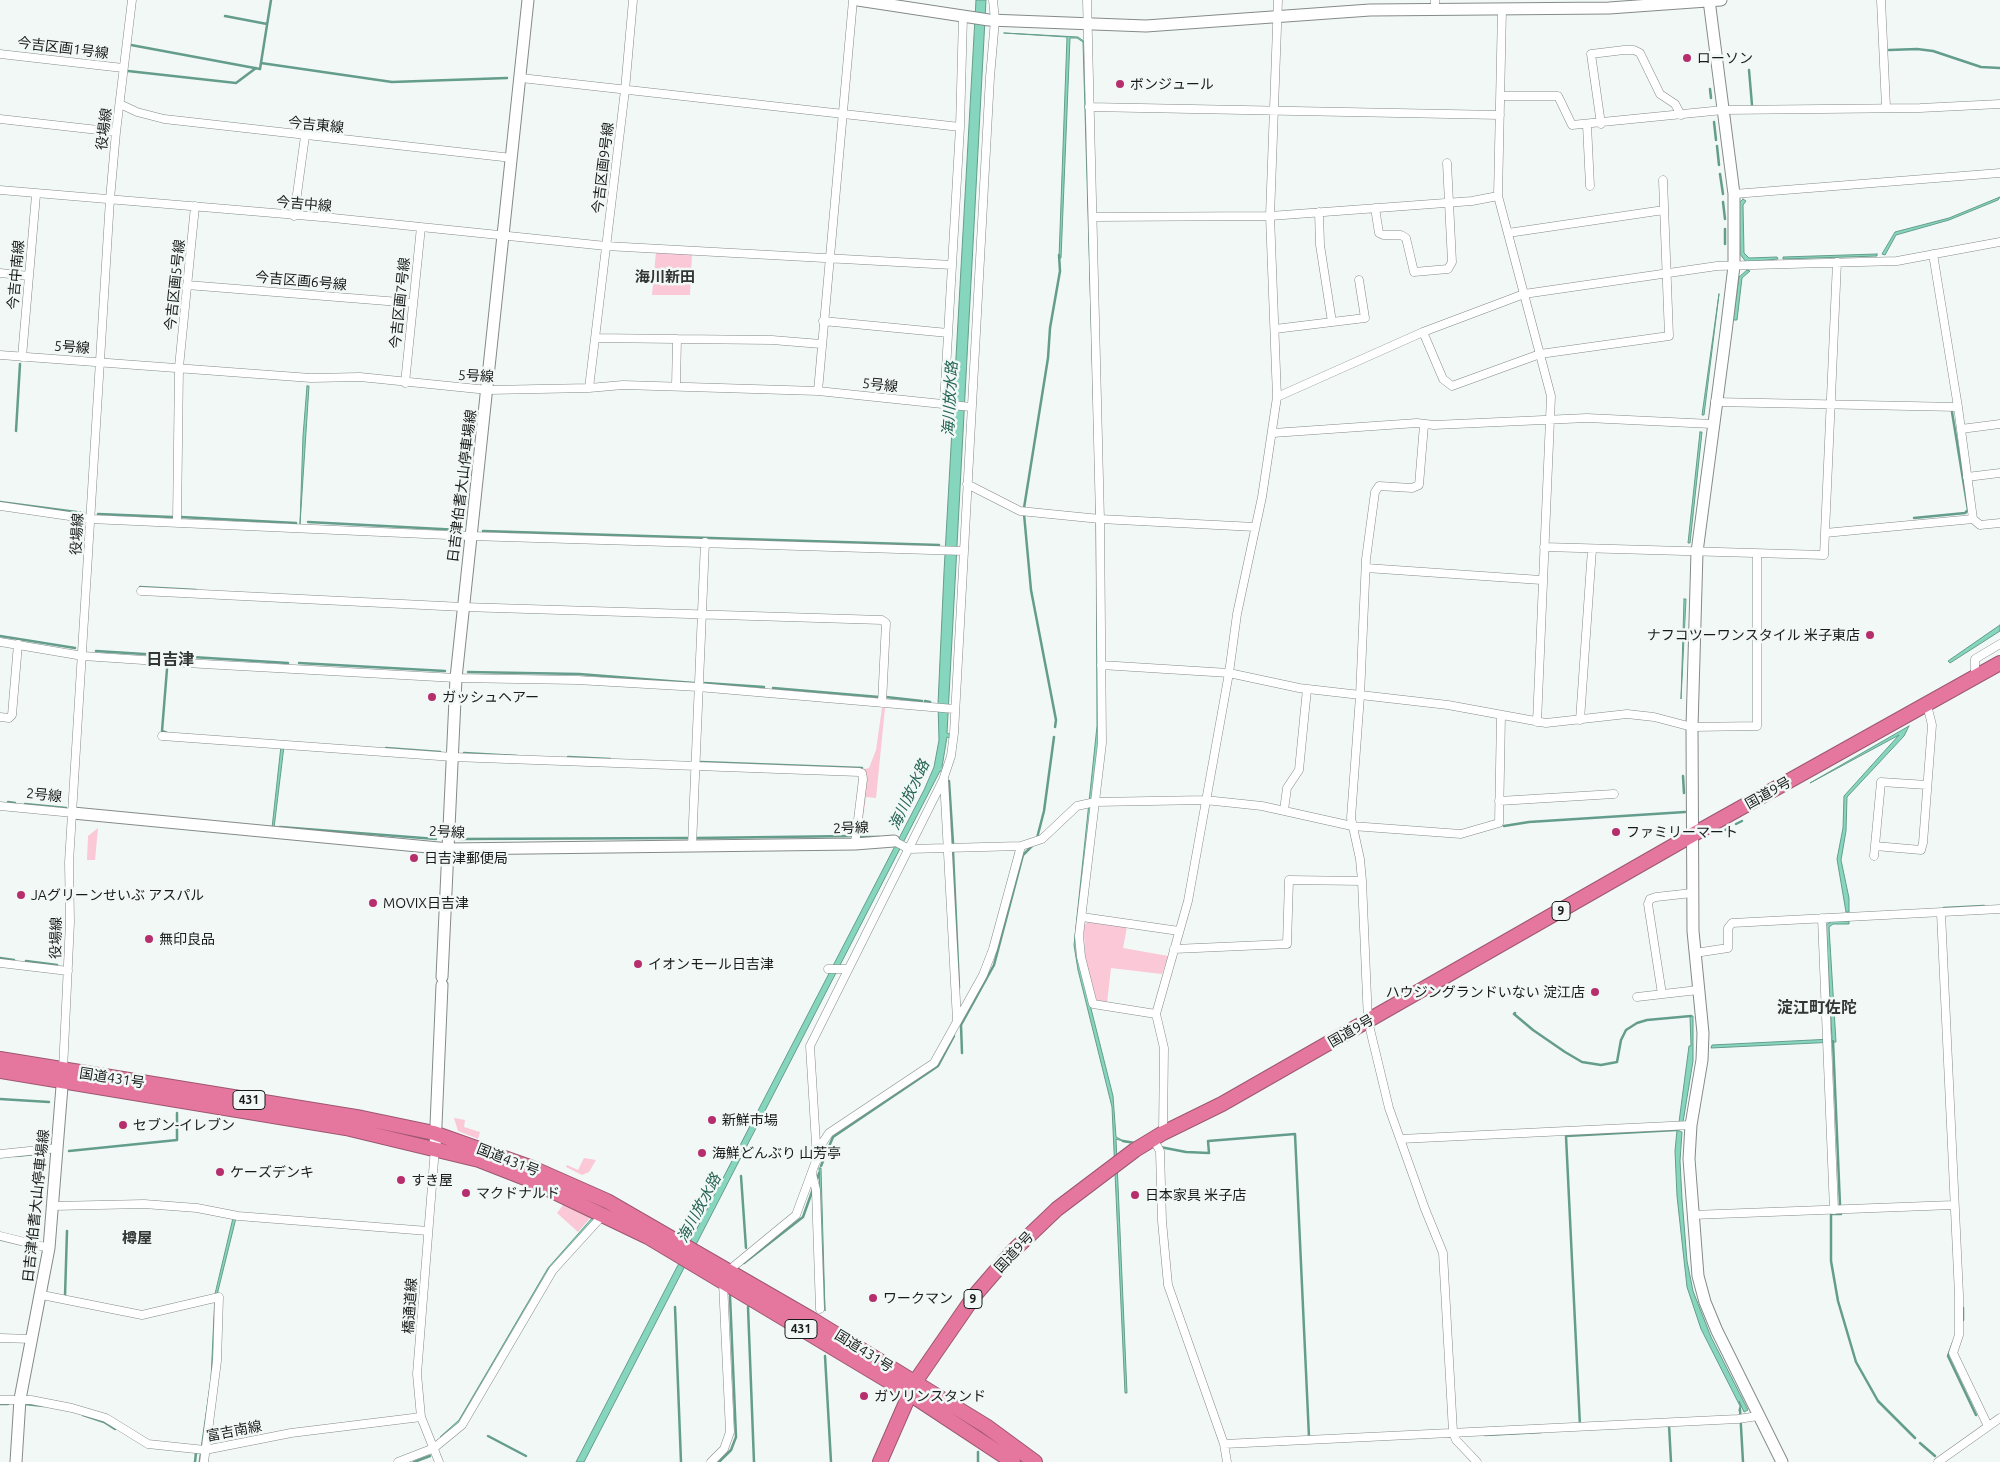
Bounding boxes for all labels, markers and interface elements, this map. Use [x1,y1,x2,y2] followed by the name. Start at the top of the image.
[16,34,110,62] street label: 今吉区画1号線
[1697,50,1753,66] place label: ローソン
[1681,52,1693,64] marker: ローソン
[1130,76,1214,92] place label: ボンジュール
[1114,78,1126,90] marker: ボンジュール
[93,107,115,151] street label: 役場線
[287,114,345,136] street label: 今吉東線
[589,121,617,215] street label: 今吉区画9号線
[275,193,333,215] street label: 今吉中線
[162,238,188,332] street label: 今吉区画5号線
[5,239,27,311] street label: 今吉中南線
[387,256,413,350] street label: 今吉区画7号線
[635,268,695,286] district label: 海川新田
[254,269,348,293] street label: 今吉区画6号線
[54,337,90,357] street label: 5号線
[939,361,961,437] water label: 海川放水路
[458,367,494,385] street label: 5号線
[861,375,899,395] street label: 5号線
[444,409,480,563] street label: 日吉津伯耆大山停車場線
[68,513,86,555] street label: 役場線
[1647,627,1860,643] place label: ナフコツーワンスタイル 米子東店
[1864,629,1876,641] marker: ナフコツーワンスタイル 米子東店
[146,650,194,670] district label: 日吉津
[442,689,539,705] place label: ガッシュヘアー
[426,691,438,703] marker: ガッシュヘアー
[885,757,933,833] water label: 海川放水路
[1742,774,1794,812] street label: 国道9号
[25,785,63,805] street label: 2号線
[833,819,869,837] street label: 2号線
[429,823,465,841] street label: 2号線
[1626,824,1738,840] place label: ファミリーマート
[1610,826,1622,838] marker: ファミリーマート
[424,850,508,866] place label: 日吉津郵便局
[408,852,420,864] marker: 日吉津郵便局
[31,887,204,903] place label: JAグリーンせいぶ アスパル
[15,889,27,901] marker: JAグリーンせいぶ アスパル
[383,895,469,911] place label: MOVIX日吉津
[367,897,379,909] marker: MOVIX日吉津
[1552,901,1570,920] road number: 9
[47,917,65,959] street label: 役場線
[159,931,215,947] place label: 無印良品
[143,933,155,945] marker: 無印良品
[648,956,774,972] place label: イオンモール日吉津
[632,958,644,970] marker: イオンモール日吉津
[1386,984,1585,1000] place label: ハウジングランドいない 淀江店
[1589,986,1601,998] marker: ハウジングランドいない 淀江店
[1777,998,1857,1018] district label: 淀江町佐陀
[1325,1011,1377,1051] street label: 国道9号
[78,1065,146,1091] street label: 国道431号
[233,1090,265,1110] road number: 431
[722,1112,778,1128] place label: 新鮮市場
[706,1114,718,1126] marker: 新鮮市場
[133,1117,235,1133] place label: セブン-イレブン
[117,1119,129,1131] marker: セブン-イレブン
[20,1129,52,1283] street label: 日吉津伯耆大山停車場線
[474,1140,542,1180] street label: 国道431号
[712,1145,841,1161] place label: 海鮮どんぶり 山芳亭
[696,1147,708,1159] marker: 海鮮どんぶり 山芳亭
[230,1164,314,1180] place label: ケーズデンキ
[214,1166,226,1178] marker: ケーズデンキ
[673,1171,725,1245] water label: 海川放水路
[411,1172,453,1188] place label: すき屋
[395,1174,407,1186] marker: すき屋
[476,1185,560,1201] place label: マクドナルド
[460,1187,472,1199] marker: マクドナルド
[1145,1187,1246,1203] place label: 日本家具 米子店
[1129,1189,1141,1201] marker: 日本家具 米子店
[991,1228,1037,1276] street label: 国道9号
[122,1229,152,1247] district label: 樽屋
[400,1277,420,1335] street label: 橋通道線
[883,1290,953,1306] place label: ワークマン
[964,1290,982,1308] road number: 9
[867,1292,879,1304] marker: ワークマン
[785,1320,817,1338] road number: 431
[832,1326,896,1376] street label: 国道431号
[874,1388,986,1404] place label: ガソリンスタンド
[858,1390,870,1402] marker: ガソリンスタンド
[205,1417,263,1445] street label: 富吉南線

